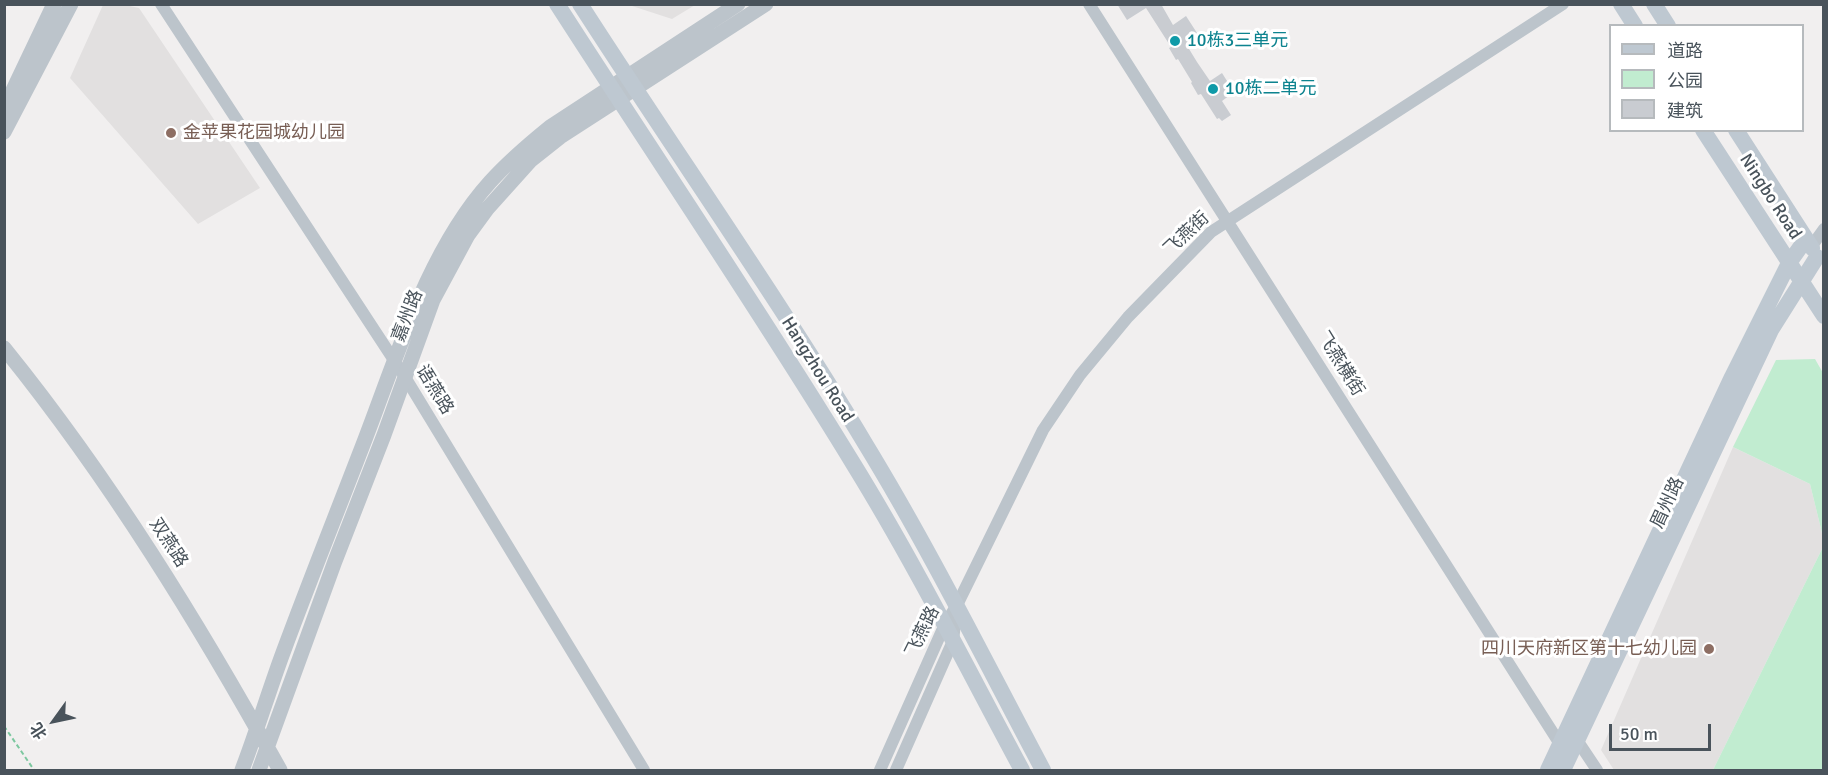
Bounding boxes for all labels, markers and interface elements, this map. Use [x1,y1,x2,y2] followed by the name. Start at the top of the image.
[1609,24,1804,132] legend
[1187,30,1288,52] place label: 10栋3三单元
[1168,34,1182,48] marker: 10栋3三单元
[1667,40,1703,62] text: 道路
[1667,70,1703,92] text: 公园
[1225,78,1316,100] place label: 10栋二单元
[1206,82,1220,96] marker: 10栋二单元
[1667,100,1703,122] text: 建筑
[183,122,345,144] place label: 金苹果花园城幼儿园
[164,126,178,140] marker: 金苹果花园城幼儿园
[1734,150,1806,244] street label: Ningbo Road
[1160,208,1214,260] street label: 飞燕街
[388,287,428,345] street label: 嘉州路
[776,313,858,427] street label: Hangzhou Road
[1312,328,1368,400] street label: 飞燕横街
[411,361,457,419] street label: 语燕路
[1647,474,1689,532] street label: 眉州路
[144,514,192,572] street label: 双燕路
[901,603,945,661] street label: 飞燕路
[1481,638,1697,660] place label: 四川天府新区第十七幼儿园
[1702,642,1716,656] marker: 四川天府新区第十七幼儿园
[24,691,84,751] north arrow
[1612,712,1714,750] scale bar
[26,719,52,743] text: 北
[1620,723,1658,745] text: 50 m

